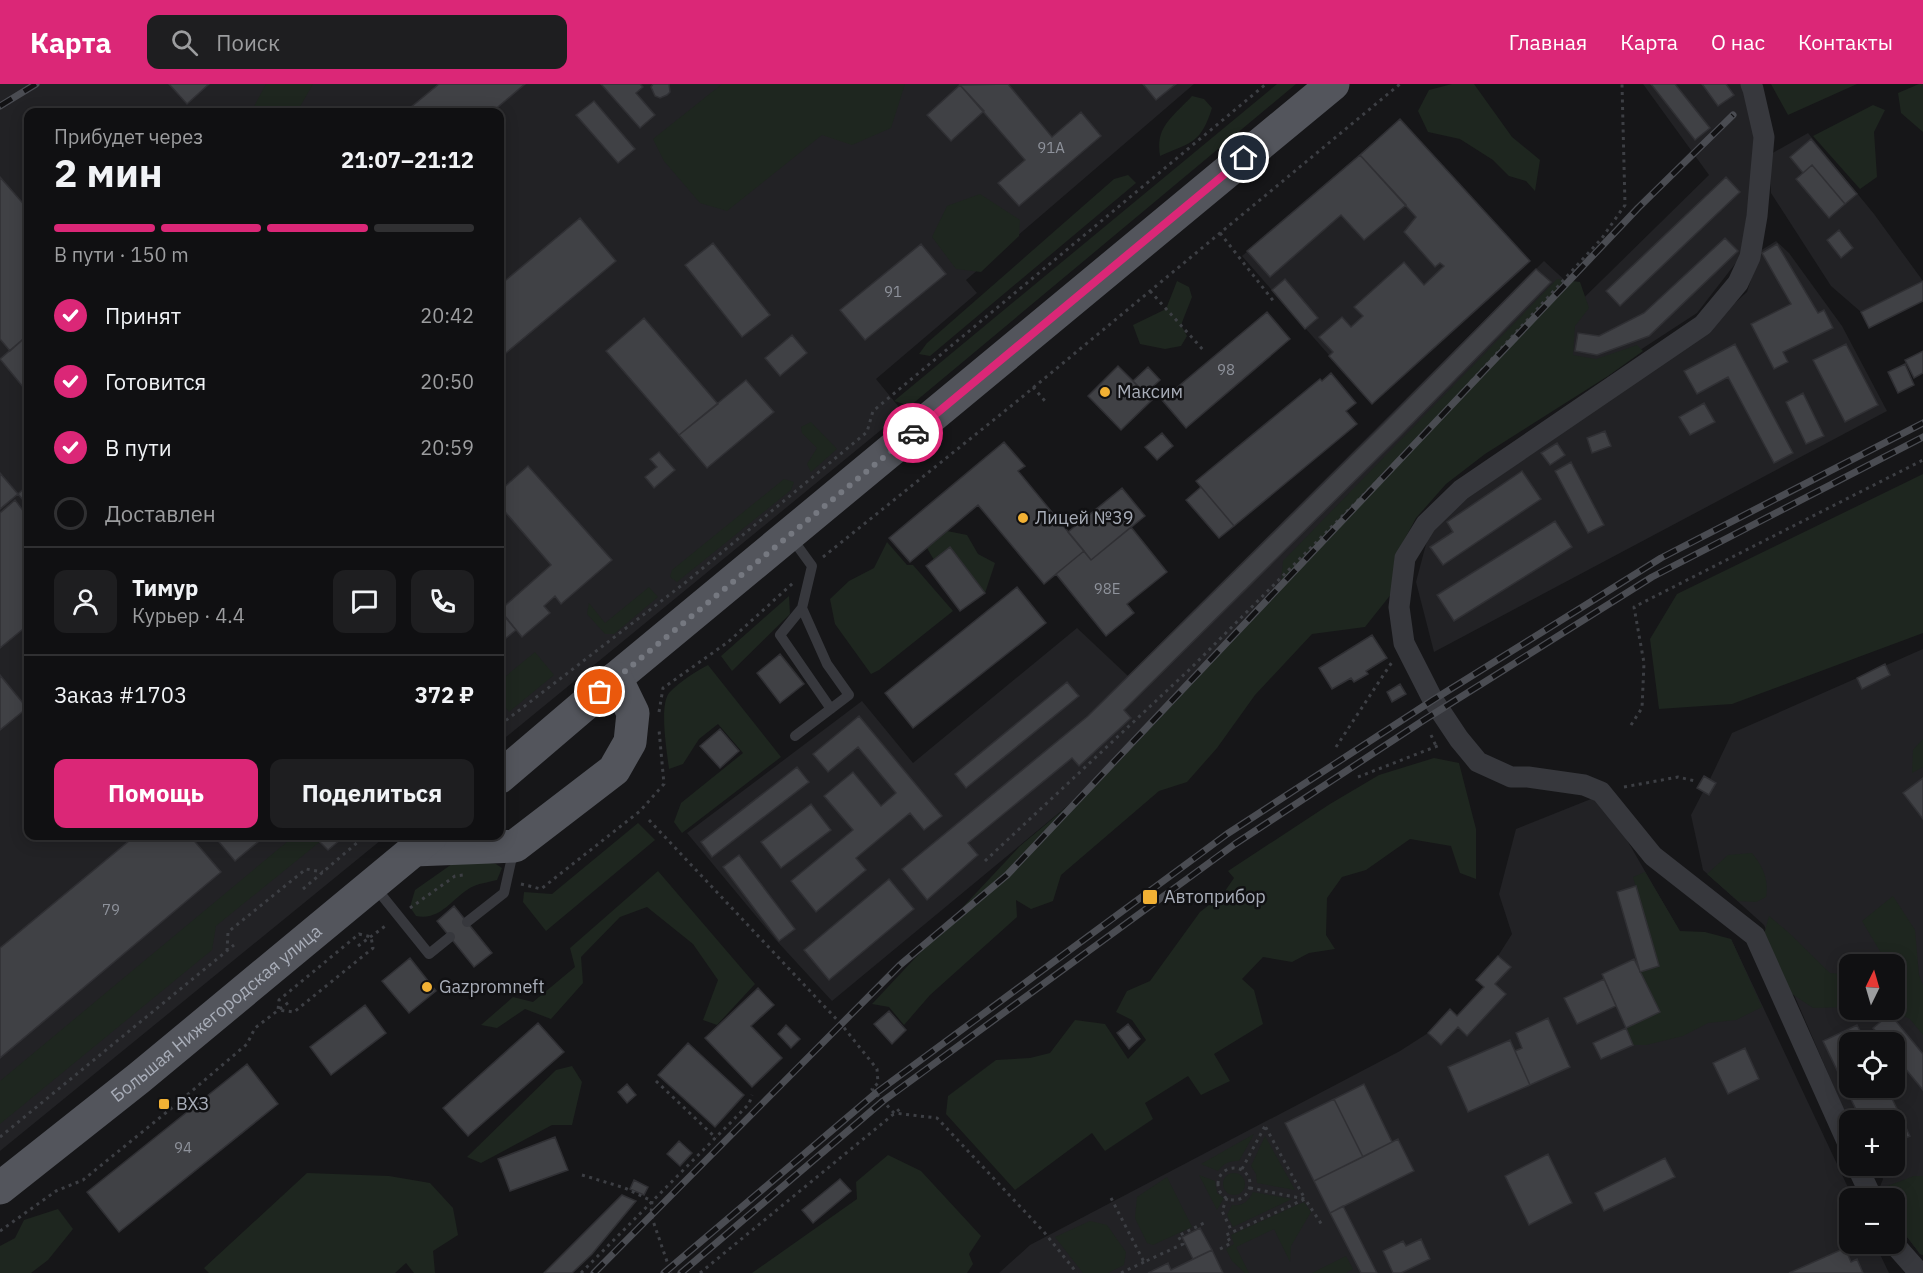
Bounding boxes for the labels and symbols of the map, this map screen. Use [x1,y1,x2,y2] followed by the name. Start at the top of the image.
[1218,132,1269,183] pin
[1037,138,1065,157] house number: 91А
[884,282,902,301] house number: 91
[1217,360,1235,379] house number: 98
[1117,380,1183,403] place label: Максим
[1098,385,1112,399] marker: Максим
[883,403,943,463] courier
[1035,506,1134,529] place label: Лицей №39
[1016,511,1030,525] marker: Лицей №39
[1094,579,1120,598] house number: 98Е
[574,666,625,717] pin
[1164,885,1266,908] place label: Автоприбор
[1141,888,1159,906] marker: Автоприбор
[102,900,120,919] house number: 79
[106,919,327,1107] street label: Большая Нижегородская улица
[1839,954,1905,1020] north arrow
[439,975,544,998] place label: Gazpromneft
[420,980,434,994] marker: Gazpromneft
[176,1092,209,1115] place label: ВХЗ
[157,1097,171,1111] marker: ВХЗ
[174,1138,192,1157] house number: 94

